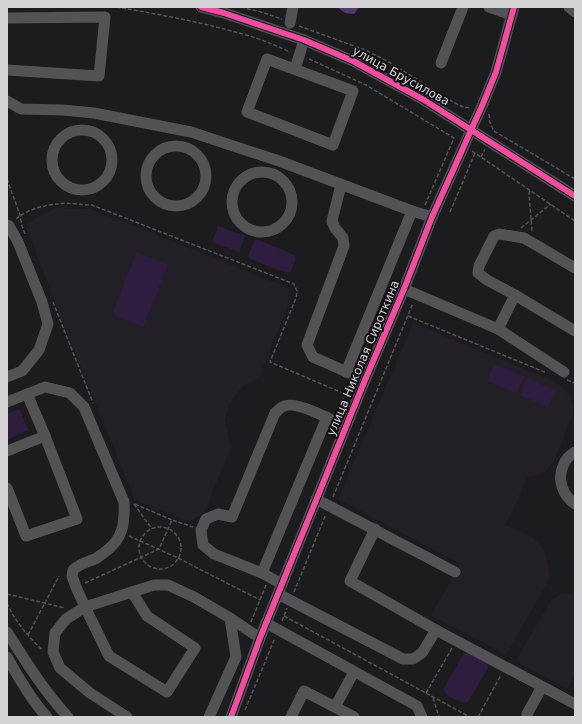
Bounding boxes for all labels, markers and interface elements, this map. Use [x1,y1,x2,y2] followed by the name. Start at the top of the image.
[350,44,452,108] street label: улица Брусилова
[324,278,402,438] street label: улица Николая Сироткина

